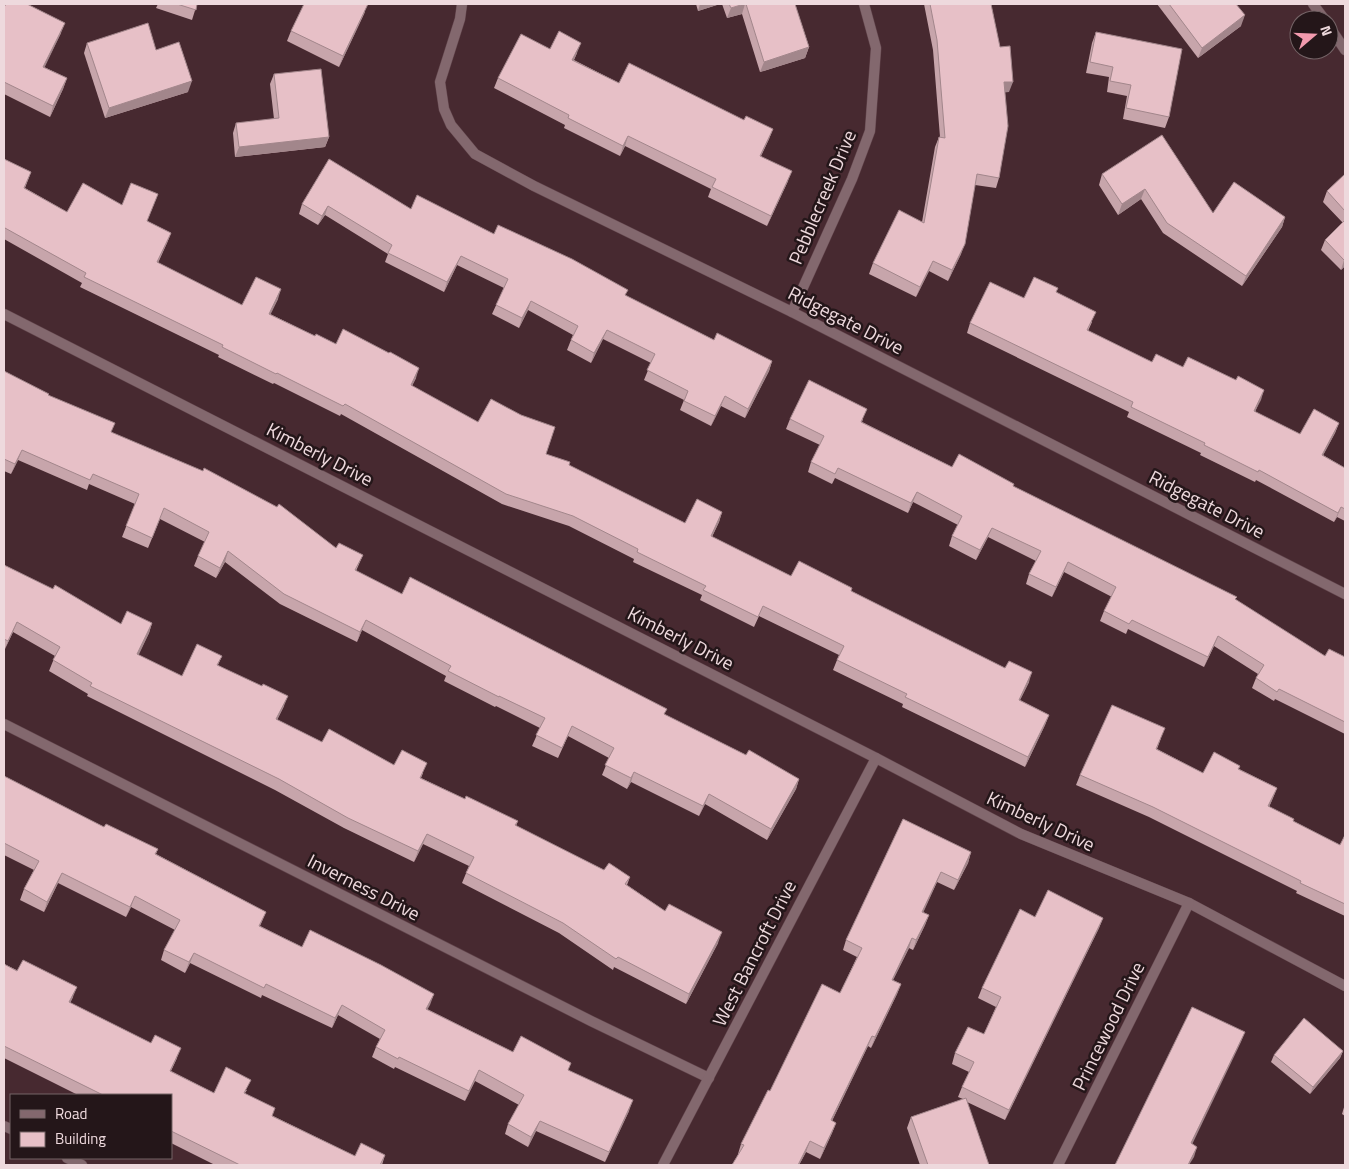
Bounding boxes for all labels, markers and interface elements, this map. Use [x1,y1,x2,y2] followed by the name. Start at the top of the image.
[1289,10,1339,60] north arrow
[1315,23,1338,39] text: N
[780,125,863,268] street label: Pebblecreek Drive
[783,278,909,361] street label: Ridgegate Drive
[262,414,379,493] street label: Kimberly Drive
[1144,462,1270,545] street label: Ridgegate Drive
[623,598,740,677] street label: Kimberly Drive
[982,783,1100,858] street label: Kimberly Drive
[303,846,426,927] street label: Inverness Drive
[704,875,803,1031] street label: West Bancroft Drive
[1064,956,1151,1095] street label: Princewood Drive
[10,1094,172,1159] legend
[55,1102,87,1125] text: Road
[55,1127,106,1150] text: Building

